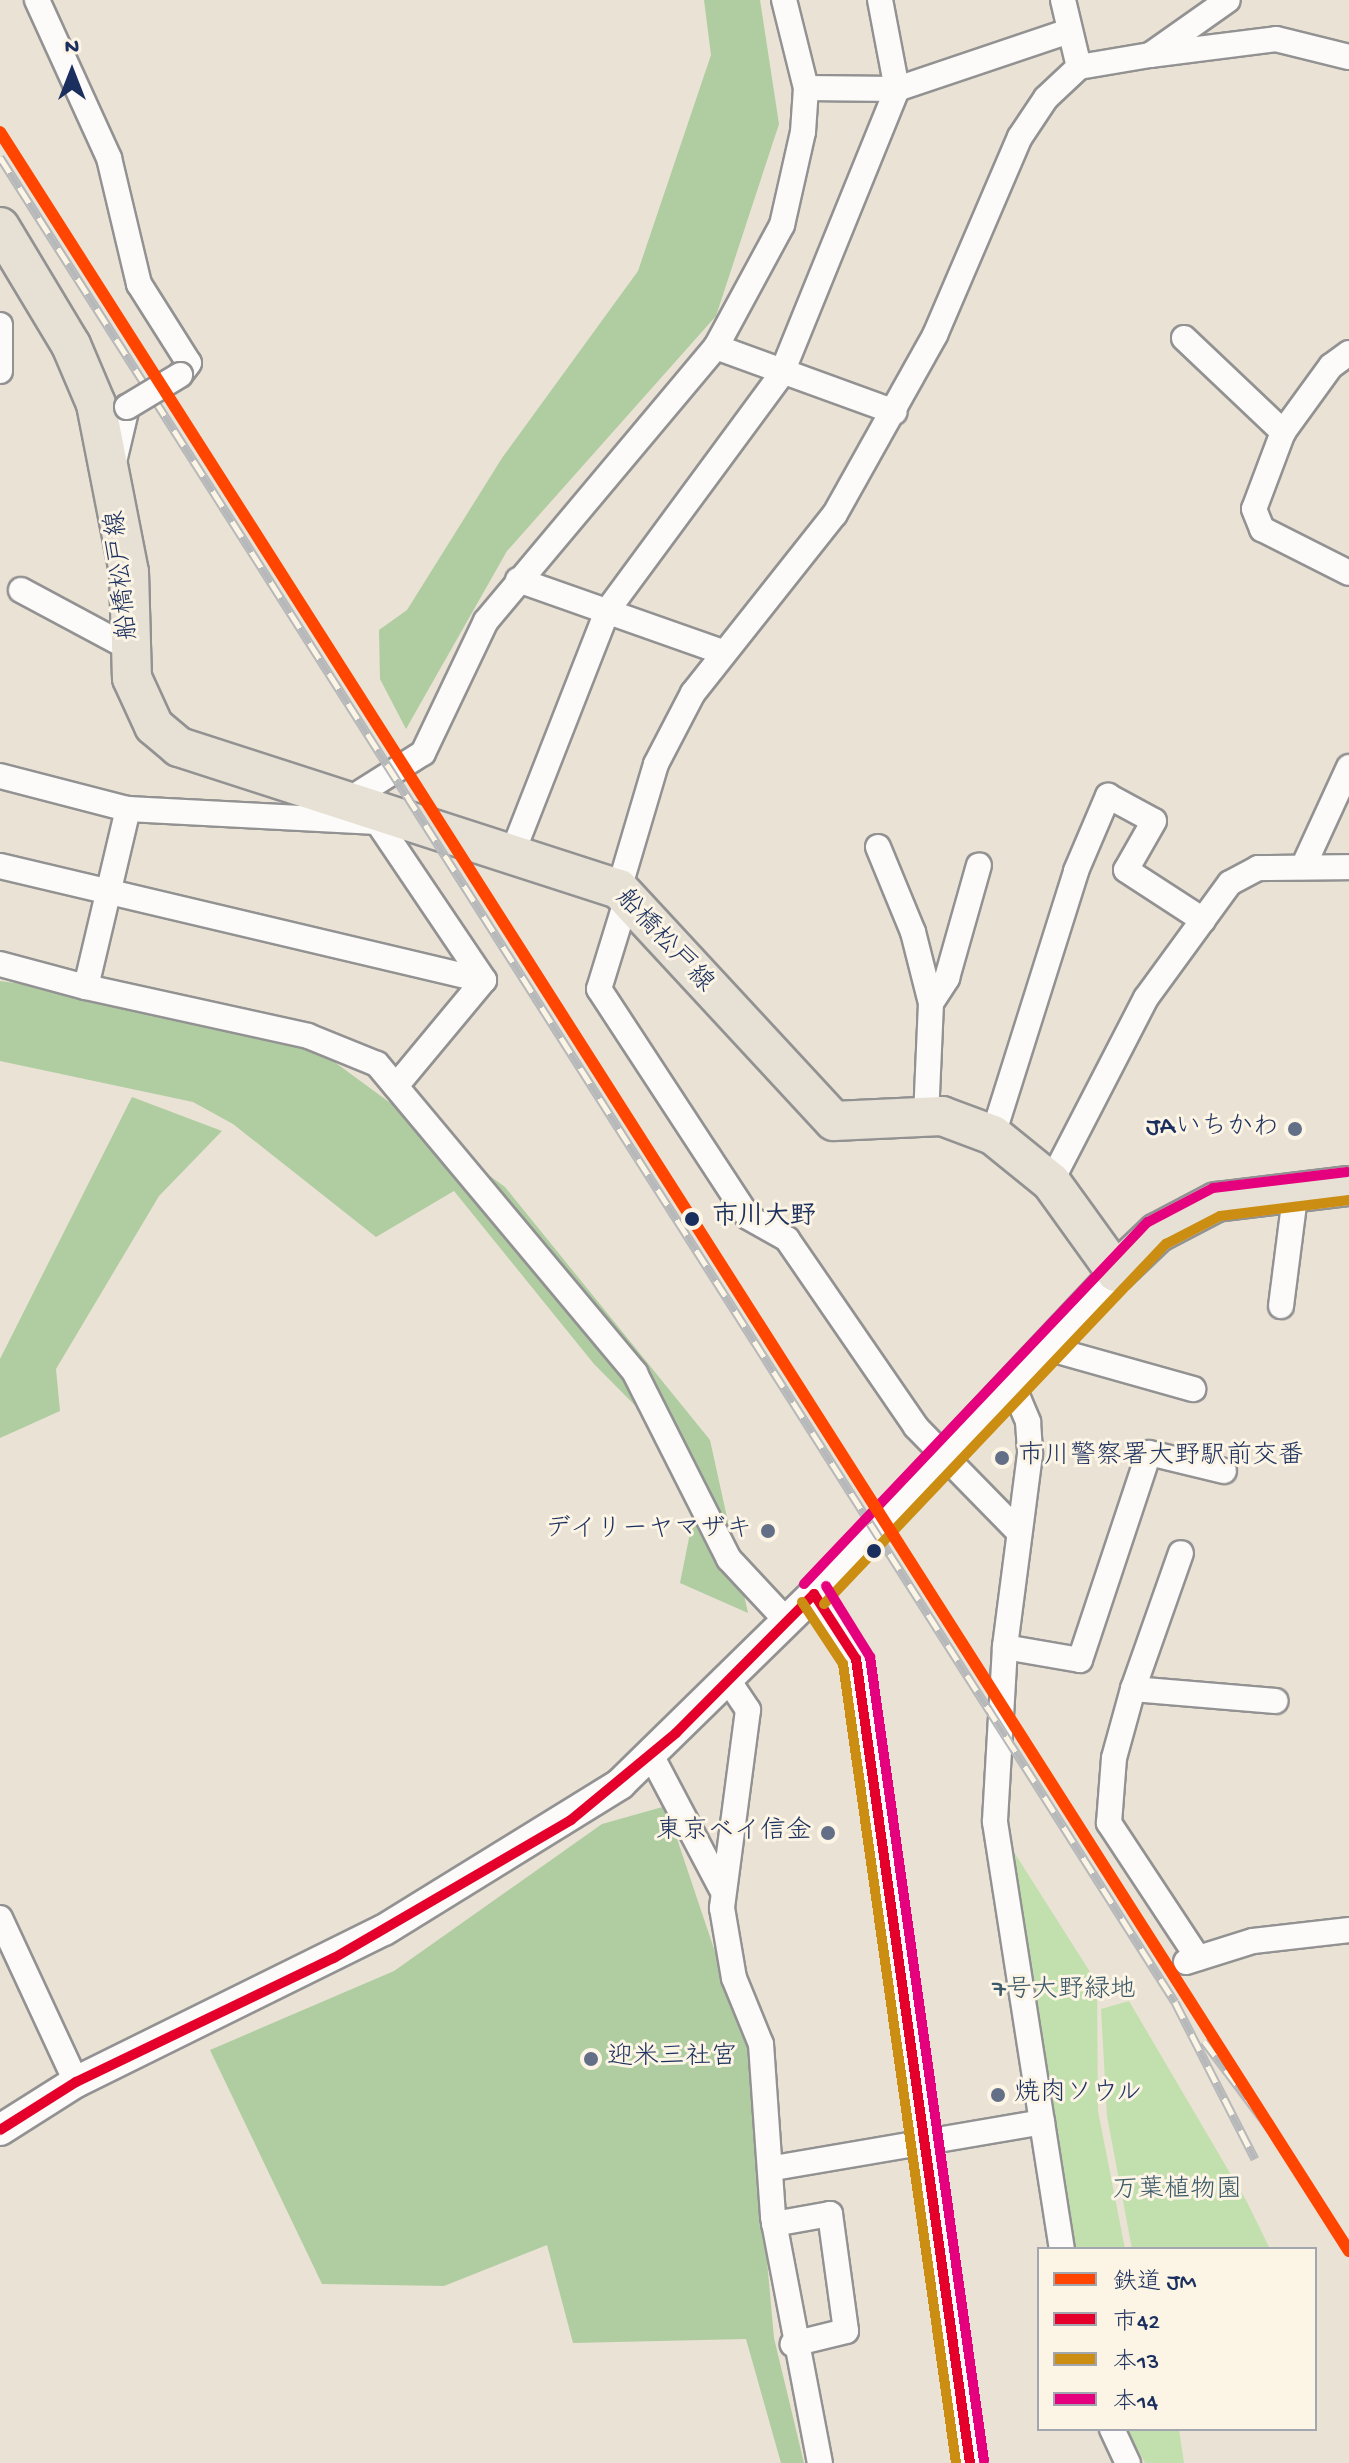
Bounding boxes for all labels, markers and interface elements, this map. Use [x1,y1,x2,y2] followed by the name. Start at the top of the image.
[32,32,112,112] north arrow
[65,35,79,61] text: N
[102,509,146,641] street label: 船橋松戸線
[607,884,719,1000] street label: 船橋松戸線
[1146,1113,1279,1145] place label: JAいちかわ
[1286,1120,1304,1138] marker: JAいちかわ
[712,1203,816,1235] place label: 市川大野
[679,1206,705,1232] marker: 市川大野
[1018,1442,1304,1474] place label: 市川警察署大野駅前交番
[993,1449,1011,1467] marker: 市川警察署大野駅前交番
[544,1515,752,1547] place label: デイリーヤマザキ
[759,1522,777,1540] marker: デイリーヤマザキ
[866,1543,882,1559] unlabelled marker
[656,1817,812,1849] place label: 東京ベイ信金
[819,1824,837,1842] marker: 東京ベイ信金
[992,1976,1136,2008] park label: 7号大野緑地
[607,2043,737,2075] place label: 迎米三社宮
[582,2050,600,2068] marker: 迎米三社宮
[1014,2079,1144,2111] place label: 焼肉ソウル
[989,2086,1007,2104] marker: 焼肉ソウル
[1112,2176,1242,2208] park label: 万葉植物園
[1037,2247,1317,2431] legend
[1113,2269,1196,2298] text: 鉄道 JM
[1113,2309,1160,2338] text: 市42
[1113,2349,1159,2378] text: 本13
[1113,2389,1158,2418] text: 本14

